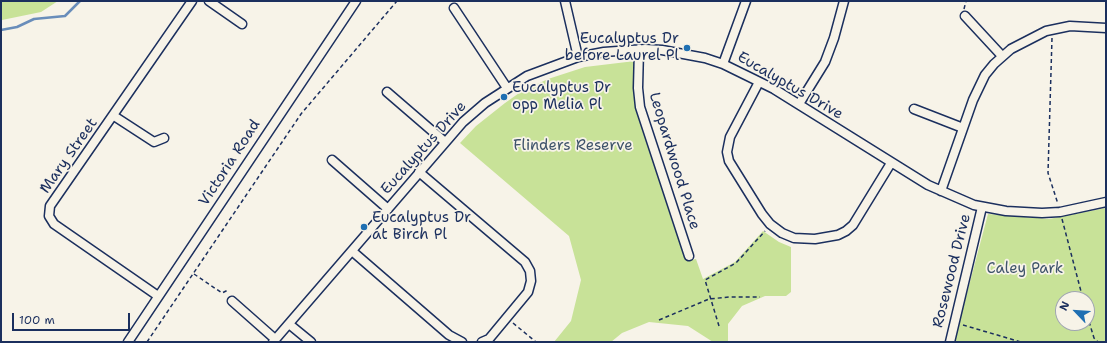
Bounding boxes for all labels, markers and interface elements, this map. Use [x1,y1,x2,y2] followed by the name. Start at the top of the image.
[565,30,679,65] place label: Eucalyptus Dr before Laurel Pl
[682,43,692,53] marker: Eucalyptus Dr before Laurel Pl
[734,48,846,124] street label: Eucalyptus Drive
[512,79,611,114] place label: Eucalyptus Dr opp Melia Pl
[645,90,703,232] street label: Leopardwood Place
[499,92,509,102] marker: Eucalyptus Dr opp Melia Pl
[377,98,471,198] street label: Eucalyptus Drive
[36,115,102,197] street label: Mary Street
[195,117,265,209] street label: Victoria Road
[513,137,633,155] park label: Flinders Reserve
[372,209,471,244] place label: Eucalyptus Dr at Birch Pl
[929,212,975,330] street label: Rosewood Drive
[359,222,369,232] marker: Eucalyptus Dr at Birch Pl
[987,260,1063,278] park label: Caley Park
[1055,291,1095,331] north arrow
[1056,299,1073,313] text: N
[14,305,132,331] scale bar
[19,312,55,328] text: 100 m

